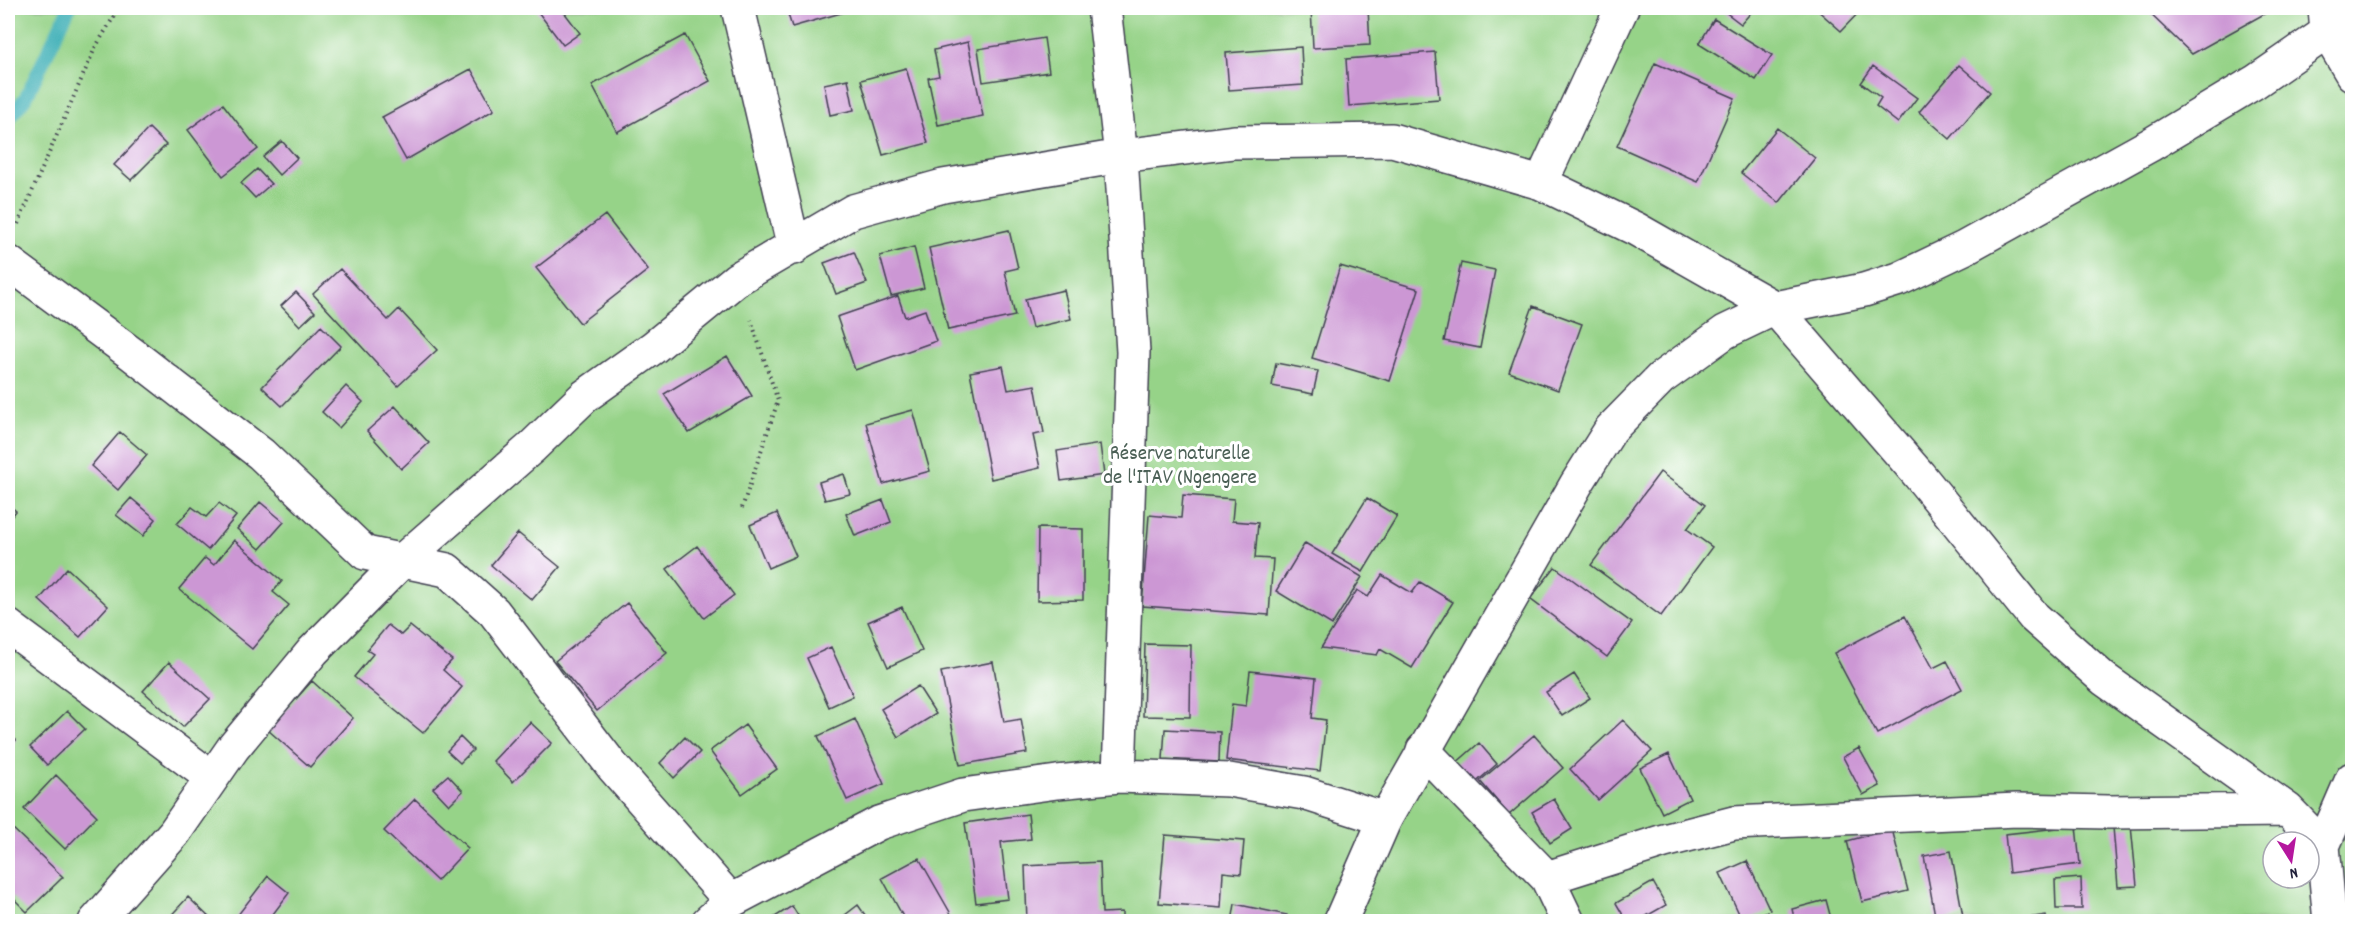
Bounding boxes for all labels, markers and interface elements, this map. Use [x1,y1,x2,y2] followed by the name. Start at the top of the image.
[1103,440,1257,494] park label: Réserve naturelle de l'ITAV (Ngengere
[2261,830,2321,890] north arrow
[2287,860,2300,884] text: N

